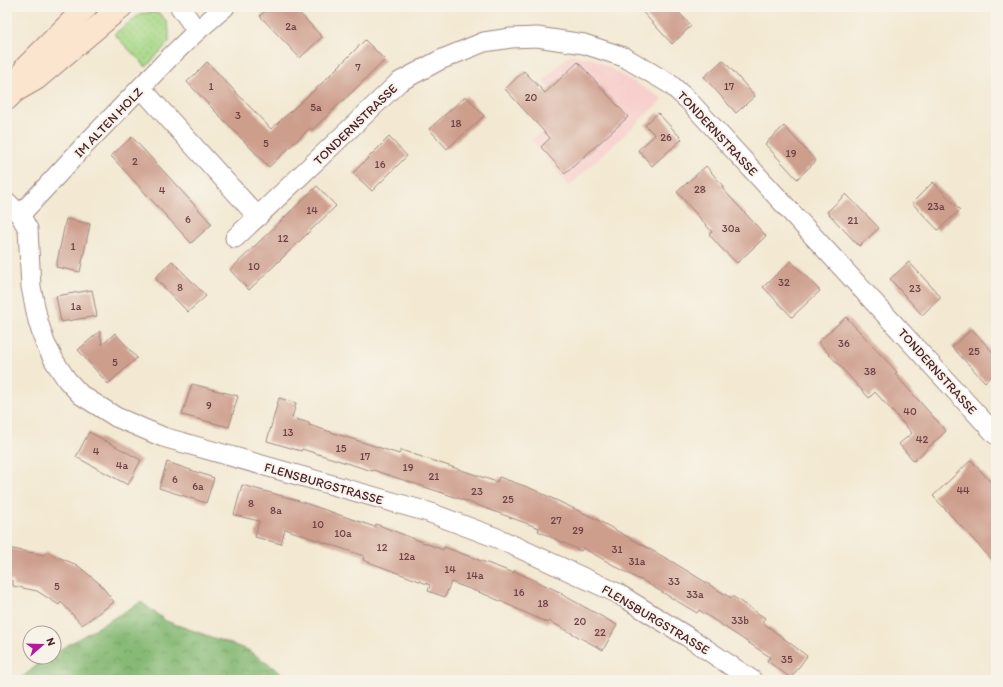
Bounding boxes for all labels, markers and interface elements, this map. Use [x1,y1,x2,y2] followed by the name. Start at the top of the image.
[285,20,297,33] house number: 2a
[355,61,361,74] house number: 7
[208,80,214,93] house number: 1
[724,80,735,93] house number: 17
[310,81,400,168] street label: TONDERNSTRASSE
[71,84,146,160] street label: IM ALTEN HOLZ
[674,88,761,179] street label: TONDERNSTRASSE
[525,91,538,104] house number: 20
[310,101,322,114] house number: 5a
[235,109,241,122] house number: 3
[450,117,462,130] house number: 18
[660,131,672,144] house number: 26
[263,137,269,150] house number: 5
[786,147,797,160] house number: 19
[132,155,138,168] house number: 2
[375,158,386,171] house number: 16
[694,183,706,196] house number: 28
[159,184,166,197] house number: 4
[927,200,945,213] house number: 23a
[306,204,318,217] house number: 14
[185,213,191,226] house number: 6
[848,214,858,227] house number: 21
[722,222,741,235] house number: 30a
[278,232,289,245] house number: 12
[70,240,76,253] house number: 1
[248,260,260,273] house number: 10
[778,276,790,289] house number: 32
[177,281,183,294] house number: 8
[909,282,921,295] house number: 23
[71,300,82,313] house number: 1a
[895,325,980,417] street label: TONDERNSTRASSE
[838,337,850,350] house number: 36
[968,345,980,358] house number: 25
[112,356,118,369] house number: 5
[864,365,876,378] house number: 38
[206,399,212,412] house number: 9
[903,405,917,418] house number: 40
[282,426,294,439] house number: 13
[916,433,928,446] house number: 42
[336,442,347,455] house number: 15
[93,445,100,458] house number: 4
[360,450,371,463] house number: 17
[116,459,128,472] house number: 4a
[263,459,385,508] street label: FLENSBURGSTRASSE
[403,461,414,474] house number: 19
[429,470,439,483] house number: 21
[172,473,178,486] house number: 6
[192,480,204,493] house number: 6a
[956,484,970,497] house number: 44
[471,485,483,498] house number: 23
[502,493,514,506] house number: 25
[248,497,254,510] house number: 8
[270,504,282,517] house number: 8a
[550,514,562,527] house number: 27
[312,518,324,531] house number: 10
[572,524,584,537] house number: 29
[334,527,352,540] house number: 10a
[377,541,388,554] house number: 12
[611,543,623,556] house number: 31
[399,550,416,563] house number: 12a
[629,555,646,568] house number: 31a
[444,563,456,576] house number: 14
[466,569,484,582] house number: 14a
[668,575,680,588] house number: 33
[54,580,60,593] house number: 5
[599,581,712,657] street label: FLENSBURGSTRASSE
[514,586,525,599] house number: 16
[686,588,704,601] house number: 33a
[537,597,549,610] house number: 18
[731,614,749,627] house number: 33b
[574,615,587,628] house number: 20
[22,625,62,665] north arrow
[594,626,606,639] house number: 22
[44,636,58,647] text: N
[781,653,793,666] house number: 35

